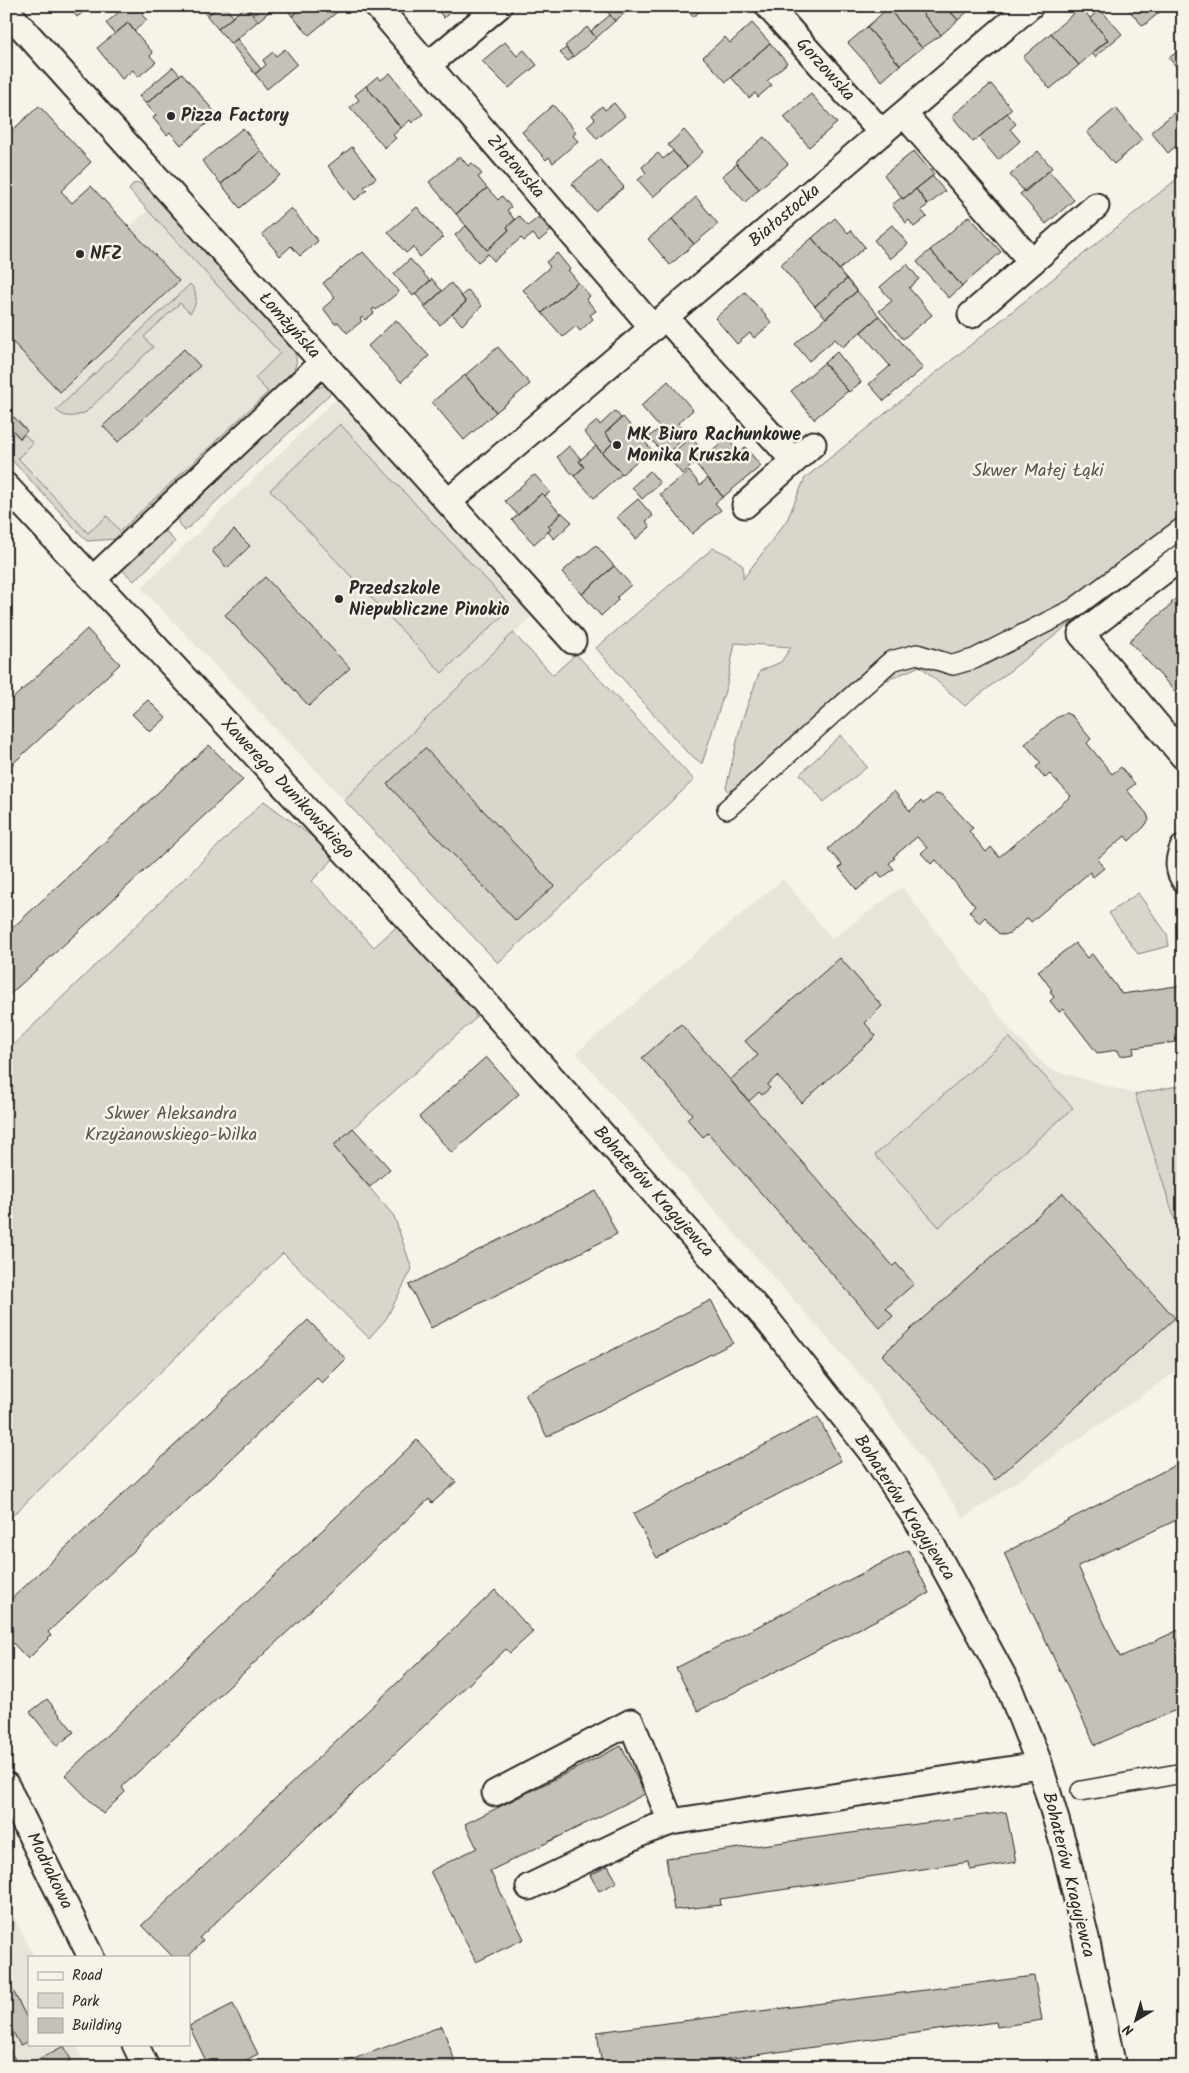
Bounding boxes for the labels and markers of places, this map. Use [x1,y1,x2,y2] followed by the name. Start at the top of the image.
[181,102,290,131] place label: Pizza Factory
[165,110,177,122] marker: Pizza Factory
[90,240,123,269] place label: NFZ
[74,248,86,260] marker: NFZ
[627,421,801,471] place label: MK Biuro Rachunkowe Monika Kruszka
[611,439,623,451] marker: MK Biuro Rachunkowe Monika Kruszka
[349,575,510,625] place label: Przedszkole Niepubliczne Pinokio
[333,593,345,605] marker: Przedszkole Niepubliczne Pinokio

